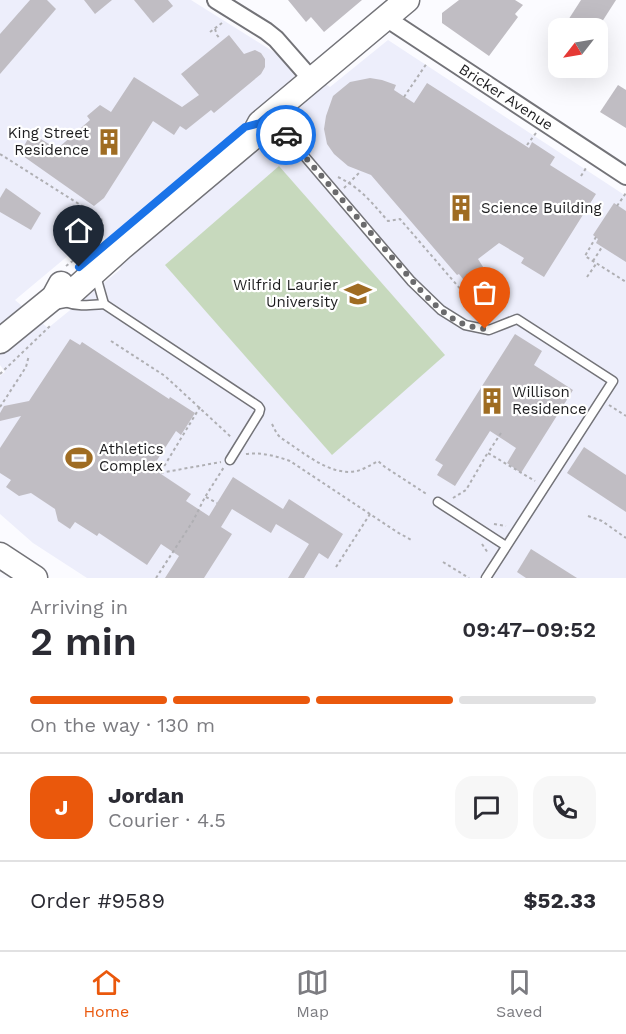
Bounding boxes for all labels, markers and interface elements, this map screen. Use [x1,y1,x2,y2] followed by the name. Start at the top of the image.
[548,18,608,78] north arrow
[548,18,608,78] map controls
[456,60,556,134] street label: Bricker Avenue
[256,105,316,165] courier
[270,119,303,152] icon: car
[8,124,90,159] place label: King Street Residence
[94,127,124,157] building icon: King Street Residence
[446,193,476,223] building icon: Science Building
[481,199,601,217] place label: Science Building
[53,205,104,267] pin
[62,214,95,247] icon: home
[459,267,510,329] pin
[233,276,338,311] place label: Wilfrid Laurier University
[468,276,501,309] icon: bag
[343,279,373,309] school or university icon: Wilfrid Laurier University
[512,383,587,418] place label: Willison Residence
[477,386,507,416] building icon: Willison Residence
[99,440,164,475] place label: Athletics Complex
[64,443,94,473] sports icon: Athletics Complex
[30,595,128,619] text: Arriving in
[462,617,596,642] text: 09:47–09:52
[30,619,137,664] text: 2 min
[30,713,215,737] text: On the way · 130 m
[455,776,518,839] button: chat
[533,776,596,839] button: phone
[108,783,184,808] text: Jordan
[55,795,68,820] text: J
[108,808,226,832] text: Courier · 4.5
[30,888,165,913] text: Order #9589
[523,888,596,913] text: $52.33
[83,966,129,1021] tab: Home
[296,966,329,1021] tab: Map
[496,966,543,1021] tab: Saved

